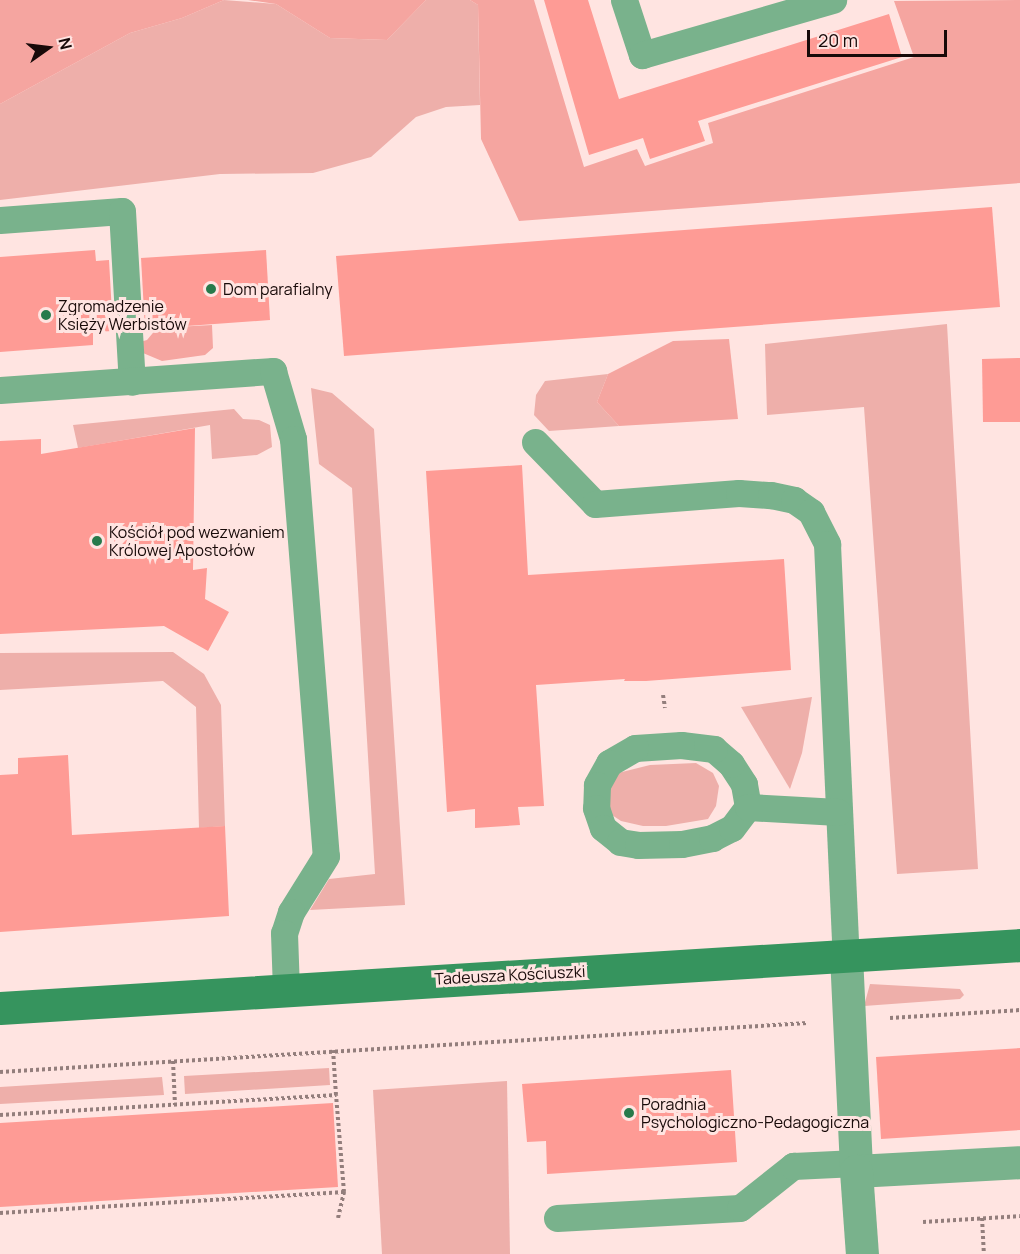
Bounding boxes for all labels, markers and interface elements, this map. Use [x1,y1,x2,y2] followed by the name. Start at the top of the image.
[18,18,78,78] north arrow
[810,18,950,56] scale bar
[818,28,858,52] text: 20 m
[53,35,78,52] text: N
[223,279,333,299] place label: Dom parafialny
[204,282,218,296] marker: Dom parafialny
[58,296,187,334] place label: Zgromadzenie Księży Werbistów
[39,308,53,322] marker: Zgromadzenie Księży Werbistów
[109,522,285,560] place label: Kościół pod wezwaniem Królowej Apostołów
[90,534,104,548] marker: Kościół pod wezwaniem Królowej Apostołów
[434,961,586,989] street label: Tadeusza Kościuszki
[641,1094,869,1132] place label: Poradnia Psychologiczno-Pedagogiczna
[622,1106,636,1120] marker: Poradnia Psychologiczno-Pedagogiczna

